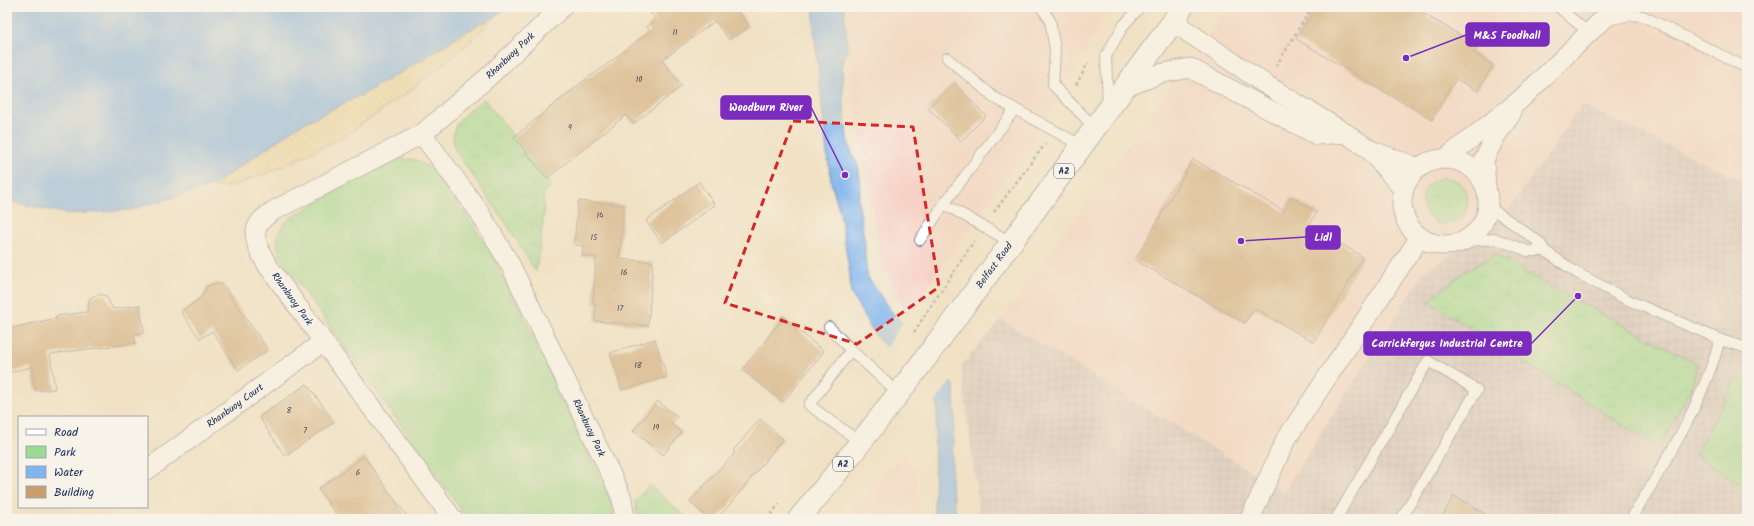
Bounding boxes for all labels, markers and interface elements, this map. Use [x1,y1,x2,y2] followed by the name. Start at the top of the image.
[1466,23,1549,46] callout: M&S Foodhall
[672,26,678,39] house number: 11
[1474,27,1540,45] text: M&S Foodhall
[482,28,539,83] street label: Rhanbuoy Park
[636,73,642,86] house number: 10
[721,96,811,119] callout: Woodburn River
[729,99,804,117] text: Woodburn River
[568,121,572,134] house number: 9
[1054,164,1074,178] road number: A2
[597,209,604,222] house number: 14
[1306,226,1340,249] callout: Lidl
[1314,229,1332,247] text: Lidl
[591,231,598,244] house number: 15
[972,238,1017,292] street label: Belfast Road
[621,266,627,279] house number: 16
[267,269,317,329] street label: Rhanbuoy Park
[617,302,623,315] house number: 17
[1364,332,1531,355] callout: Carrickfergus Industrial Centre
[1371,335,1523,353] text: Carrickfergus Industrial Centre
[634,359,642,372] house number: 18
[203,380,267,432] street label: Rhanbuoy Court
[568,396,610,460] street label: Rhanbuoy Park
[287,404,292,417] house number: 8
[18,416,148,508] legend
[653,421,659,434] house number: 19
[54,423,79,442] text: Road
[303,424,307,437] house number: 7
[54,443,76,462] text: Park
[833,457,853,471] road number: A2
[54,463,84,482] text: Water
[356,466,360,479] house number: 6
[54,483,94,502] text: Building

